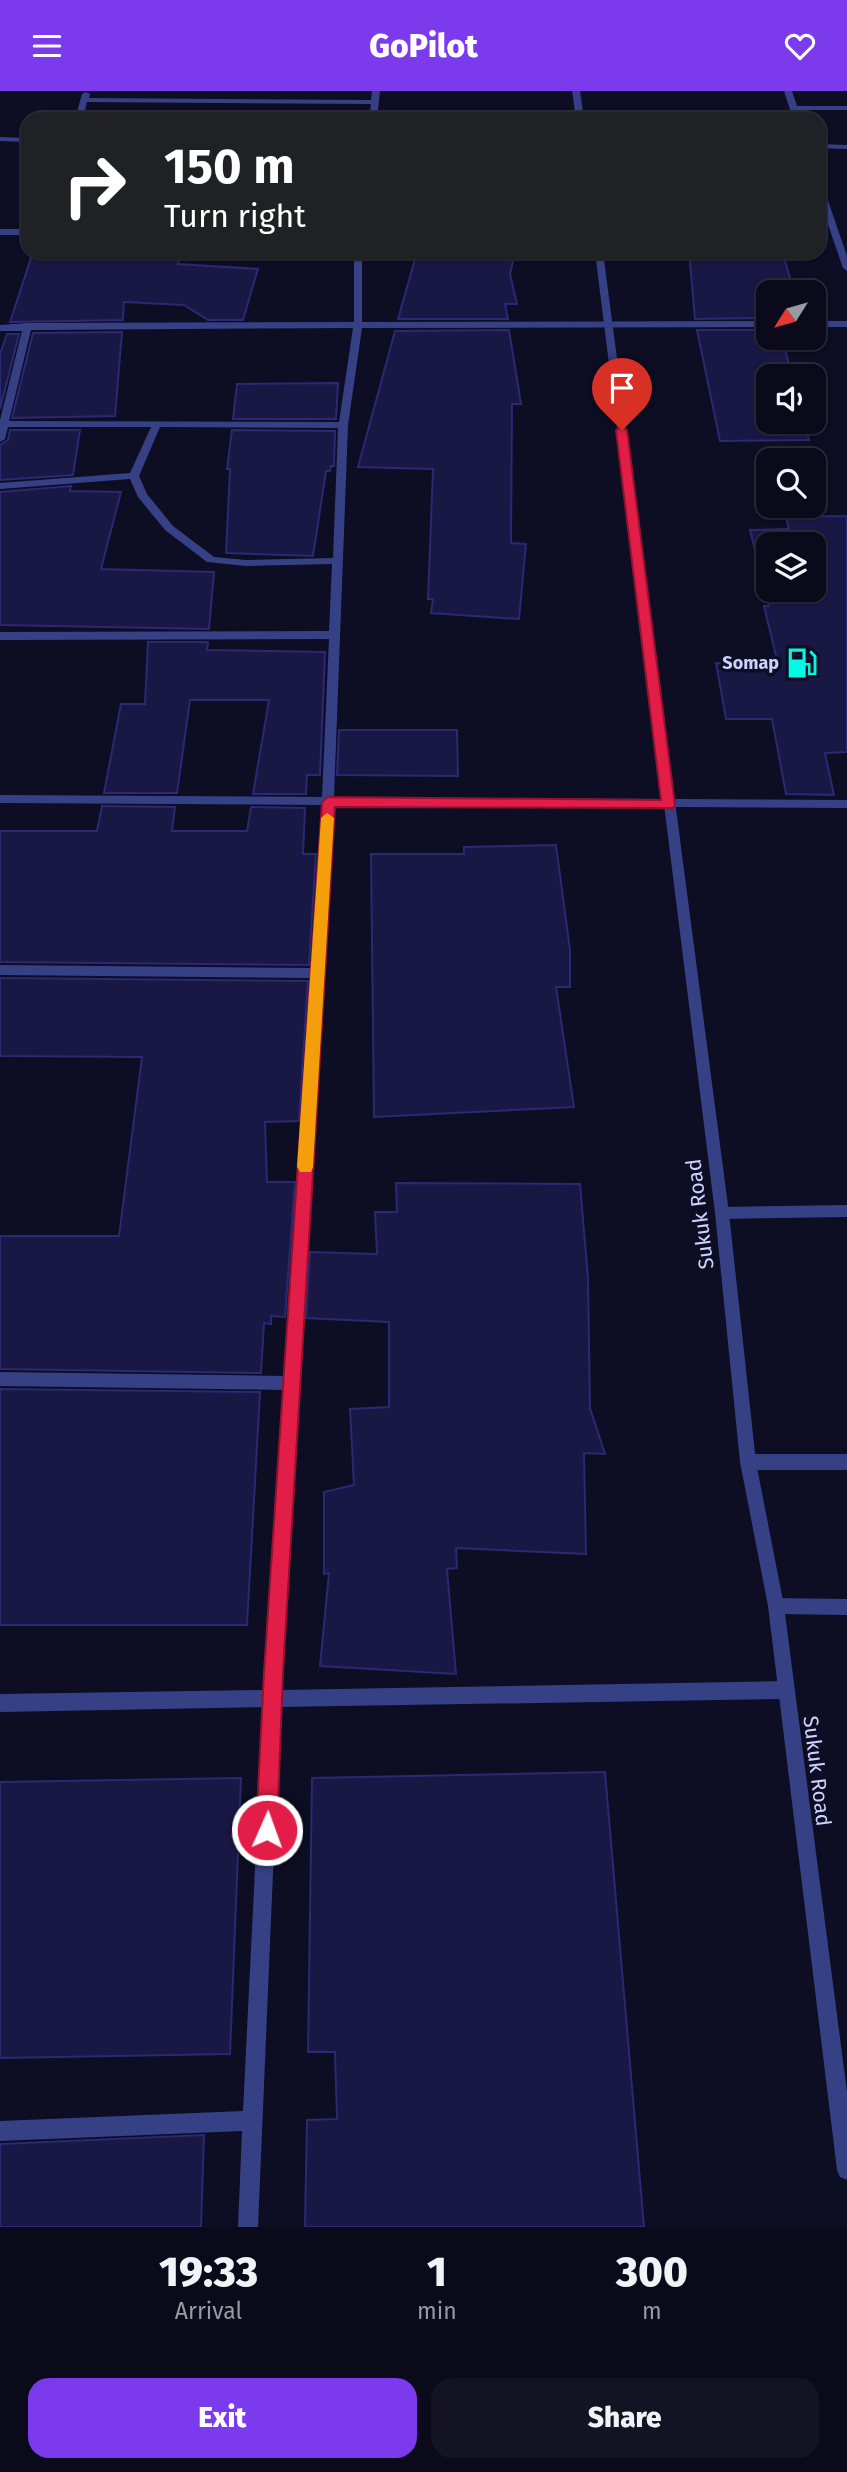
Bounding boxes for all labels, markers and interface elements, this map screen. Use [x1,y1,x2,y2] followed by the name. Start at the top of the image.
[28,27,66,65] icon: menu
[369,27,478,65] text: GoPilot
[781,27,819,65] icon: heart
[164,137,295,196] text: 150 m
[49,140,140,231] icon: right
[164,197,306,235] text: Turn right
[756,280,826,350] north arrow
[756,280,826,602] map controls
[592,358,652,430] pin
[756,364,826,434] button: sound
[603,369,641,407] icon: arrive
[756,448,826,518] button: search
[756,532,826,602] button: layers
[785,646,819,680] fuel station icon: Somap
[722,652,779,674] place label: Somap
[680,1157,720,1271] street label: Sukuk Road
[797,1714,837,1828] street label: Sukuk Road
[230,1793,304,1867] position arrow
[159,2247,258,2297] text: 19:33
[427,2247,447,2297] text: 1
[616,2247,688,2297] text: 300
[175,2297,242,2325] text: Arrival
[417,2297,457,2325] text: min
[642,2297,662,2325] text: m
[28,2378,417,2458] button: Exit
[431,2378,819,2458] button: Share

